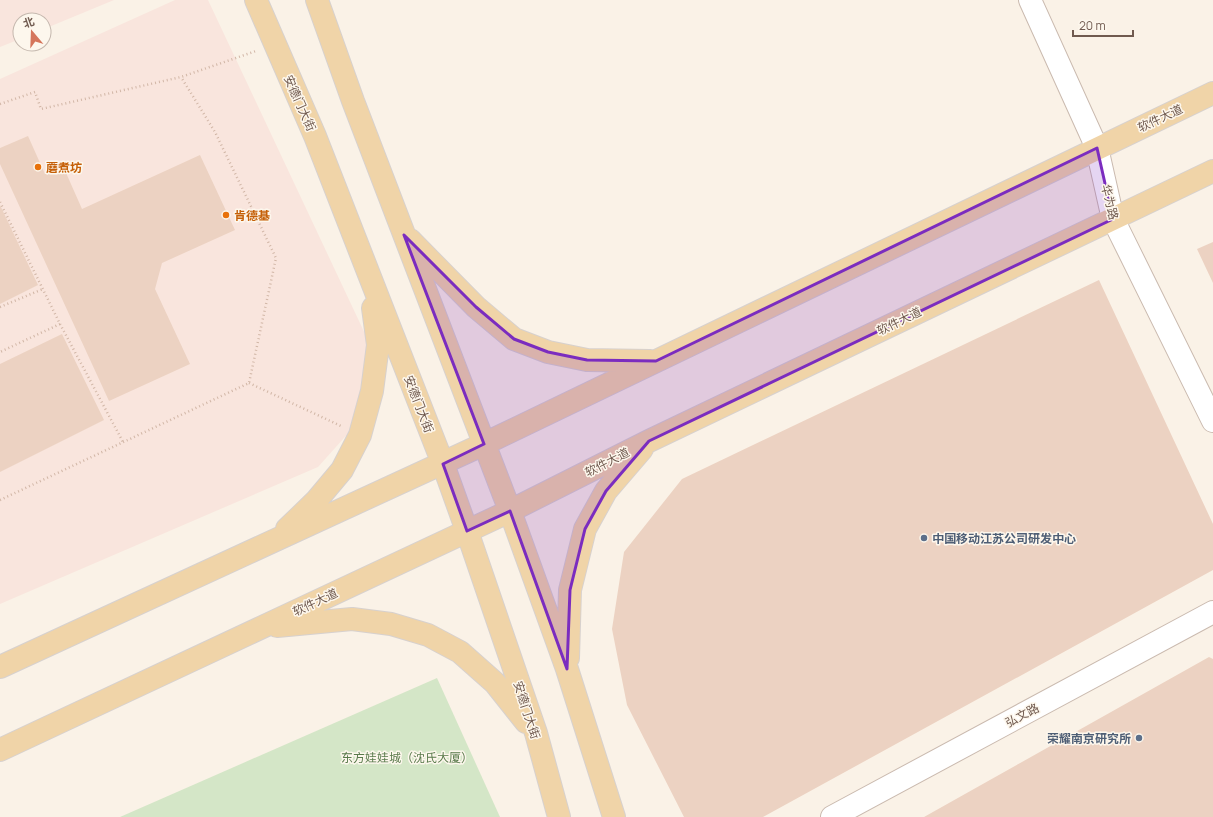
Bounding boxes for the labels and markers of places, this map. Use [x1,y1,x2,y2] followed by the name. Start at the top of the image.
[46,159,82,176] place label: 蘑煮坊
[33,162,43,172] marker: 蘑煮坊
[234,207,270,224] place label: 肯德基
[221,210,231,220] marker: 肯德基
[932,530,1076,547] place label: 中国移动江苏公司研发中心
[919,533,929,543] marker: 中国移动江苏公司研发中心
[1047,730,1131,747] place label: 荣耀南京研究所
[1134,733,1144,743] marker: 荣耀南京研究所

